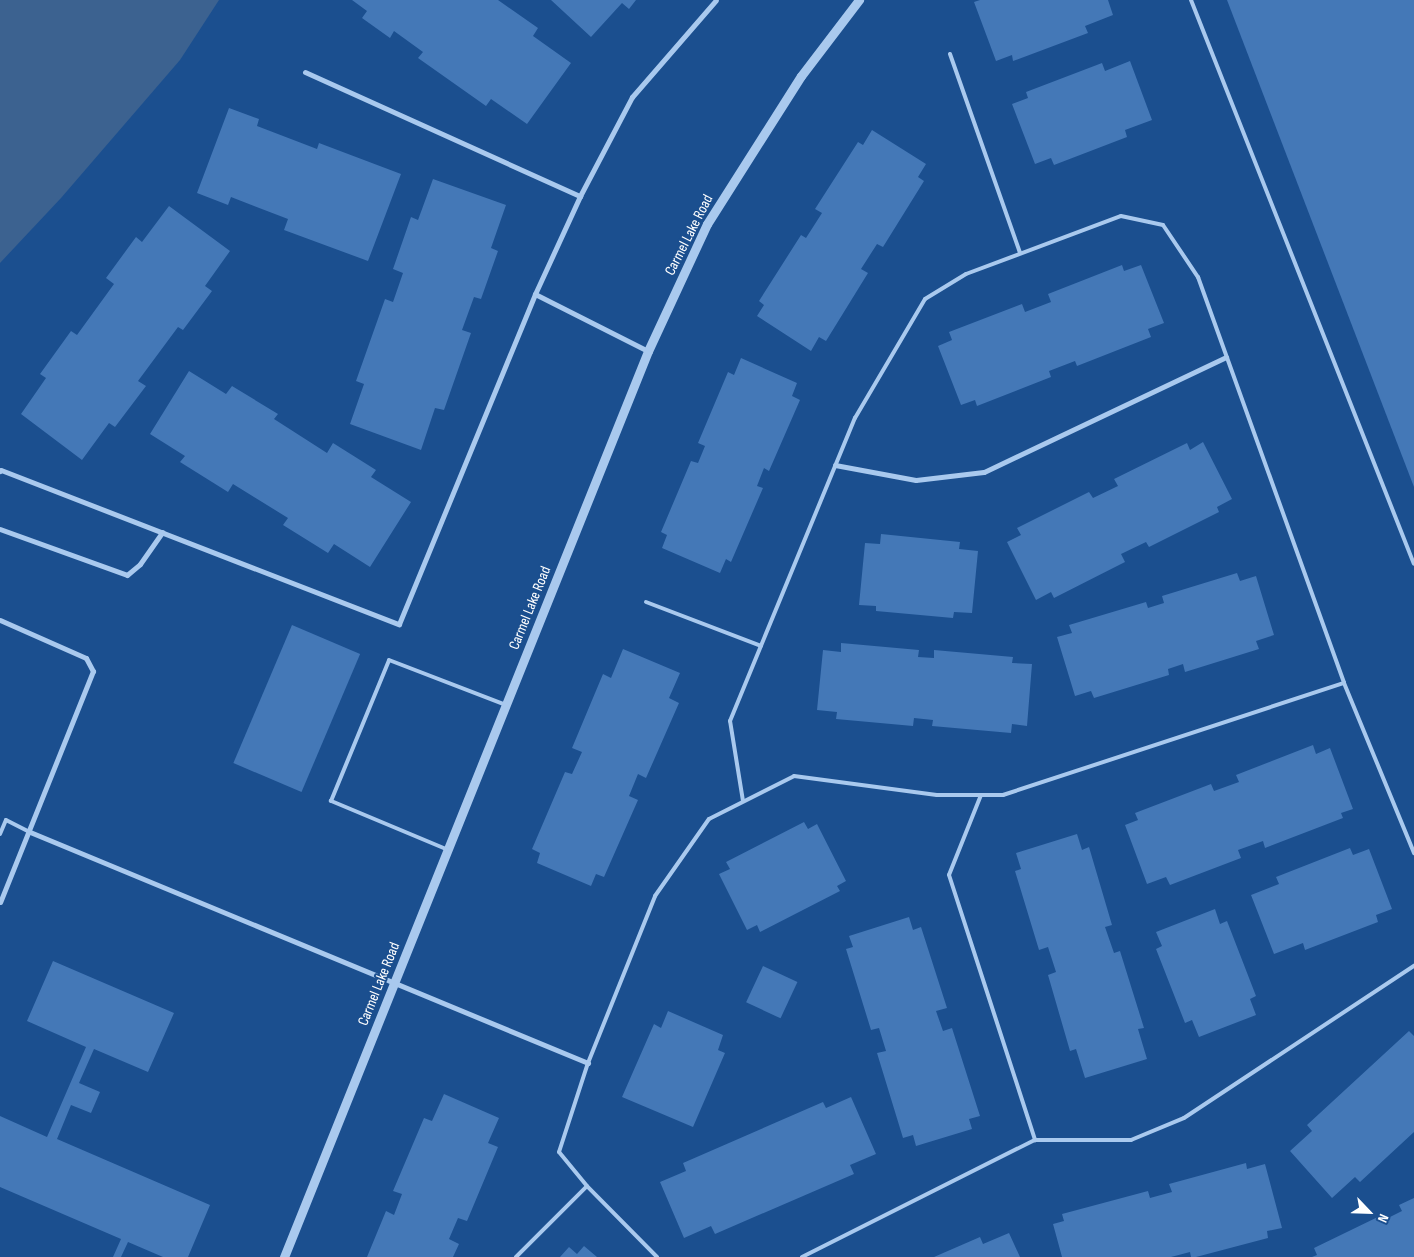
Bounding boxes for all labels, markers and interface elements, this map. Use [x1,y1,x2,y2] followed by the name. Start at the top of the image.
[661,192,717,278] street label: Carmel Lake Road
[505,564,555,652] street label: Carmel Lake Road
[354,940,404,1028] street label: Carmel Lake Road
[1344,1187,1394,1237] north arrow
[1374,1211,1392,1225] text: N

